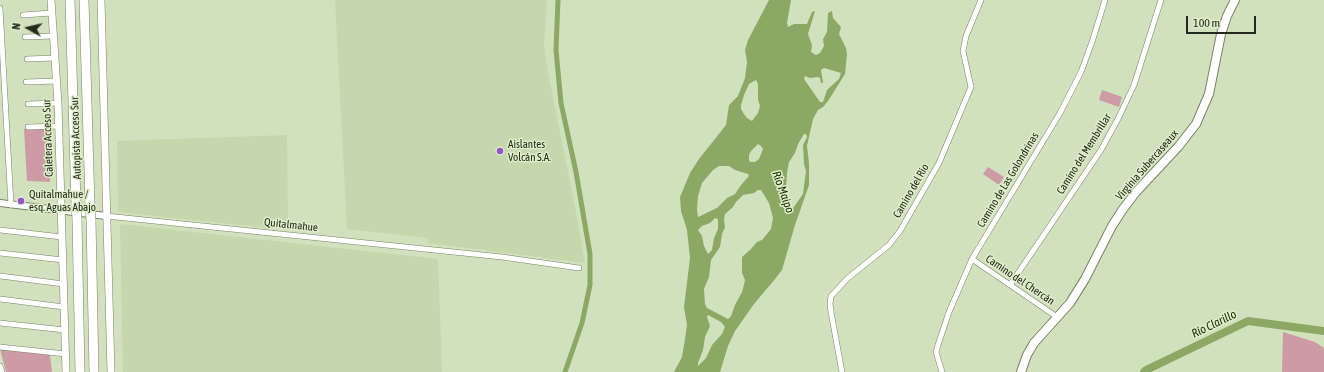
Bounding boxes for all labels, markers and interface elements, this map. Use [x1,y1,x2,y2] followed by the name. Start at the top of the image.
[8,8,48,48] north arrow
[1188,8,1258,34] scale bar
[1193,16,1220,30] text: 100 m
[10,22,23,30] text: N
[68,96,84,180] street label: Autopista Acceso Sur
[40,99,56,177] street label: Caletera Acceso Sur
[1054,111,1114,197] street label: Camino del Membrillar
[1113,127,1181,203] street label: Virginia Subercaseaux
[974,130,1042,230] street label: Camino de Las Golondrinas
[508,138,551,164] place label: Aislantes Volcán S.A.
[495,146,505,156] marker: Aislantes Volcán S.A.
[890,162,932,220] street label: Camino del Río
[769,169,797,215] water label: Río Maipo
[29,188,96,214] place label: Quitalmahue / esq. Aguas Abajo
[16,196,26,206] marker: Quitalmahue / esq. Aguas Abajo
[263,216,319,234] street label: Quitalmahue
[983,252,1057,308] street label: Camino del Chercán
[1189,307,1239,341] water label: Río Clarillo

